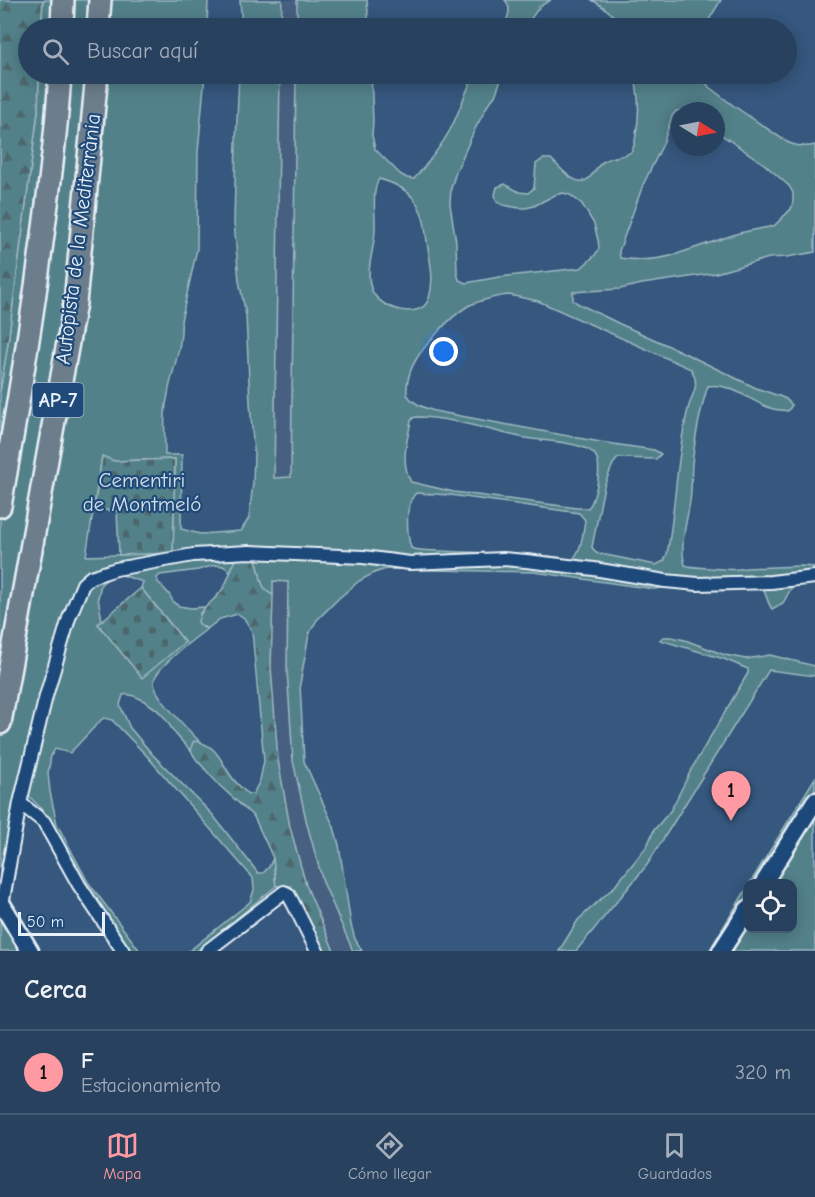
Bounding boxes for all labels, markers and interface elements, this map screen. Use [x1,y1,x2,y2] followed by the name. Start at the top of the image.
[18,18,797,84] search box
[39,35,72,68] icon: search
[87,38,198,64] text: Buscar aquí
[671,102,725,156] north arrow
[51,112,105,366] street label: Autopista de la Mediterrània
[429,337,458,366] your location
[32,383,84,417] road number: AP-7
[83,468,201,516] park label: Cementiri de Montmeló
[712,772,750,821] pin: 1
[743,879,797,933] map controls
[743,879,797,933] button: locate
[18,909,105,936] scale bar
[27,913,64,931] text: 50 m
[24,975,88,1005] text: Cerca
[81,1048,94,1074] text: F
[40,1061,47,1084] text: 1
[735,1061,791,1084] text: 320 m
[81,1074,221,1097] text: Estacionamiento
[103,1129,142,1183] tab: Mapa
[348,1129,431,1183] tab: Cómo llegar
[638,1129,712,1183] tab: Guardados

